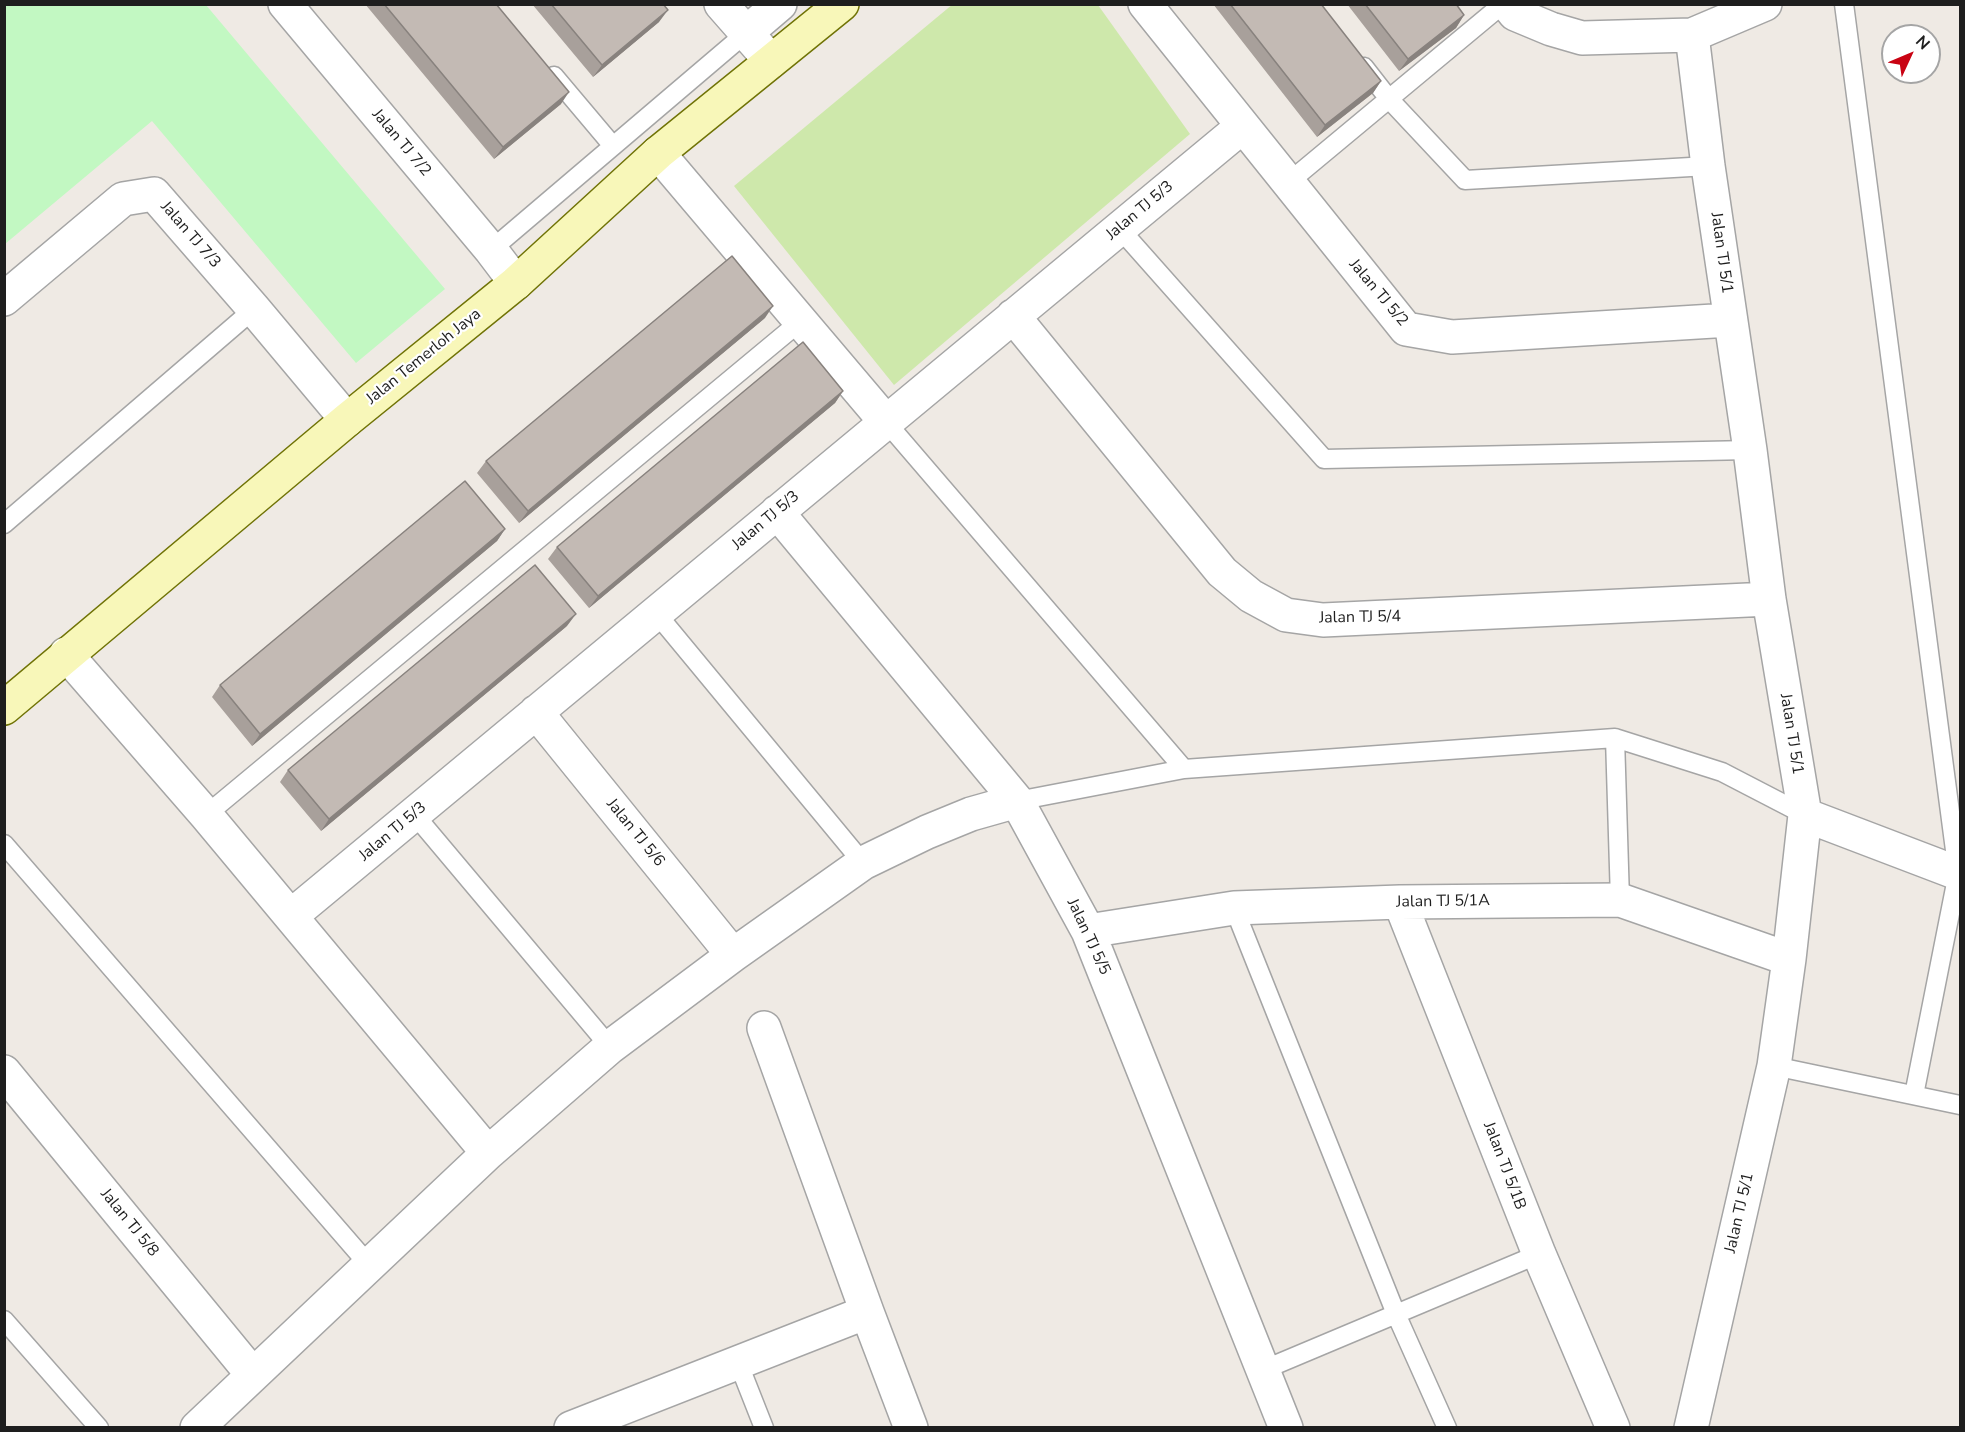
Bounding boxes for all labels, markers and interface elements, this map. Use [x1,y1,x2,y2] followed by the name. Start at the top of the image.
[1881,24,1941,84] north arrow
[1910,31,1935,55] text: N
[367,105,435,181] street label: Jalan TJ 7/2
[1102,177,1178,245] street label: Jalan TJ 5/3
[156,198,224,272] street label: Jalan TJ 7/3
[1706,211,1736,295] street label: Jalan TJ 5/1
[1344,255,1412,331] street label: Jalan TJ 5/2
[363,305,485,409] street label: Jalan Temerloh Jaya
[728,487,804,555] street label: Jalan TJ 5/3
[1319,608,1401,628] street label: Jalan TJ 5/4
[1775,692,1807,776] street label: Jalan TJ 5/1
[602,795,668,871] street label: Jalan TJ 5/6
[355,798,431,866] street label: Jalan TJ 5/3
[1396,892,1490,912] street label: Jalan TJ 5/1A
[1062,896,1114,978] street label: Jalan TJ 5/5
[1478,1119,1530,1213] street label: Jalan TJ 5/1B
[1721,1171,1759,1255] street label: Jalan TJ 5/1
[96,1185,162,1261] street label: Jalan TJ 5/8

